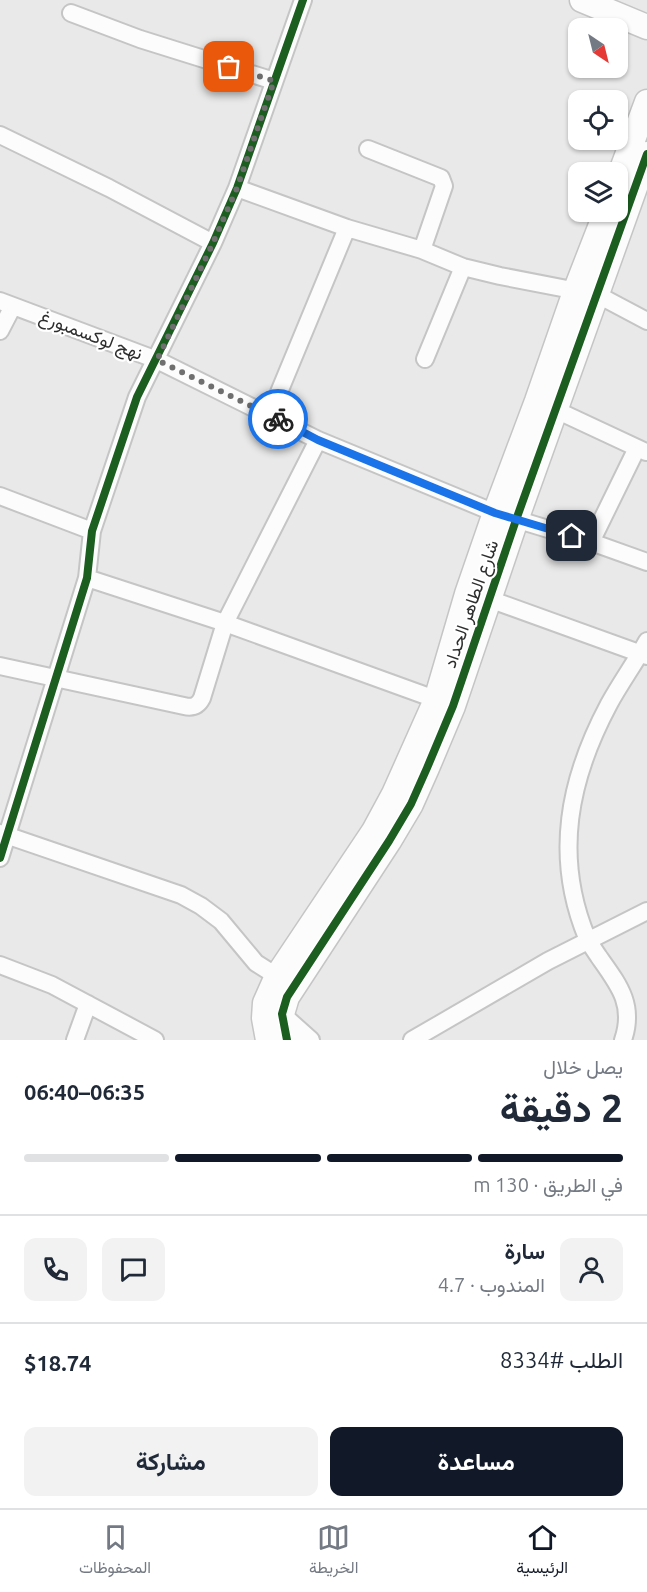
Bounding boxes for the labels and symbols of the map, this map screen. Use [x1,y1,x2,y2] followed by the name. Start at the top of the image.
[568,18,628,78] north arrow
[203,41,254,92] pin
[36,305,146,366] street label: نهج لوكسمبورغ
[248,389,308,449] courier
[546,510,597,561] pin
[439,537,504,671] street label: شارع الطاهر الحداد

